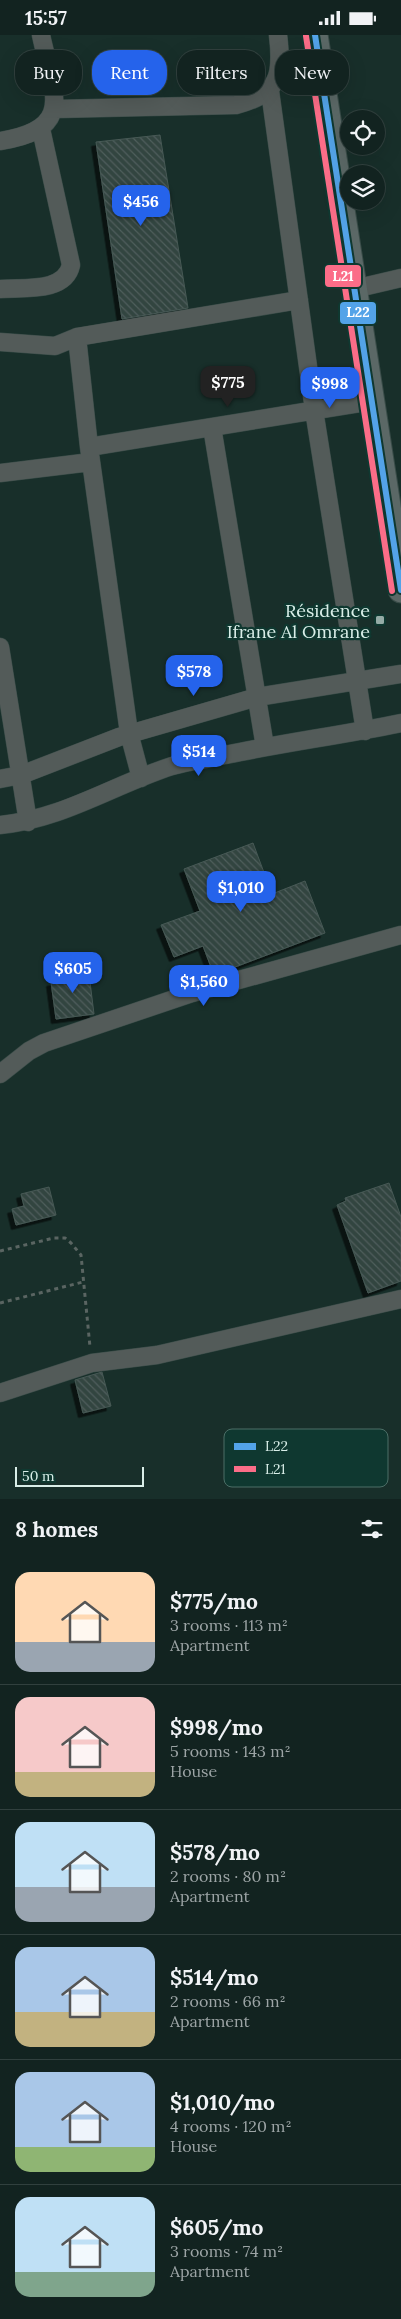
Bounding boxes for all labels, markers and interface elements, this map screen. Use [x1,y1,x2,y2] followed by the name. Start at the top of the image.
[25,6,67,30] text: 15:57
[15,50,82,95] chip: Buy
[92,50,167,95] chip: Rent
[177,50,265,95] chip: Filters
[275,50,349,95] chip: New
[340,110,385,210] map controls
[340,110,385,155] button: locate
[340,165,385,210] button: layers
[111,185,171,227] pin: $456
[123,191,159,211] text: $456
[324,264,362,288] line badge: L21
[332,267,354,285] text: L21
[339,301,377,325] line badge: L22
[346,303,370,321] text: L22
[198,365,258,408] pin: $775
[300,367,360,409] pin: $998
[211,372,245,392] text: $775
[312,373,349,393] text: $998
[227,599,370,643] place label: Résidence Ifrane Al Omrane
[374,614,386,626] marker: Résidence Ifrane Al Omrane
[164,655,224,697] pin: $578
[177,661,211,681] text: $578
[169,735,229,777] pin: $514
[182,741,216,761] text: $514
[200,871,282,913] pin: $1,010
[218,877,264,897] text: $1,010
[43,951,103,994] pin: $605
[54,958,92,978] text: $605
[163,965,245,1007] pin: $1,560
[180,971,228,991] text: $1,560
[224,1429,388,1487] legend
[265,1437,288,1455] text: L22
[265,1460,286,1478] text: L21
[15,1464,144,1487] scale bar
[22,1467,55,1485] text: 50 m
[358,1515,386,1543] icon: filters
[15,1516,98,1543] text: 8 homes
[170,1588,258,1615] text: $775/mo
[55,1592,115,1652] icon: home
[170,1615,288,1635] text: 3 rooms · 113 m²
[170,1635,250,1655] text: Apartment
[170,1714,263,1741] text: $998/mo
[55,1717,115,1777] icon: home
[170,1741,291,1761] text: 5 rooms · 143 m²
[170,1761,217,1781] text: House
[170,1839,260,1866] text: $578/mo
[55,1842,115,1902] icon: home
[170,1866,286,1886] text: 2 rooms · 80 m²
[170,1886,250,1906] text: Apartment
[170,1964,258,1991] text: $514/mo
[55,1967,115,2027] icon: home
[170,1991,286,2011] text: 2 rooms · 66 m²
[170,2011,250,2031] text: Apartment
[170,2089,275,2116] text: $1,010/mo
[55,2092,115,2152] icon: home
[170,2116,292,2136] text: 4 rooms · 120 m²
[170,2136,217,2156] text: House
[170,2214,263,2241] text: $605/mo
[55,2217,115,2277] icon: home
[170,2241,283,2261] text: 3 rooms · 74 m²
[170,2261,250,2281] text: Apartment

